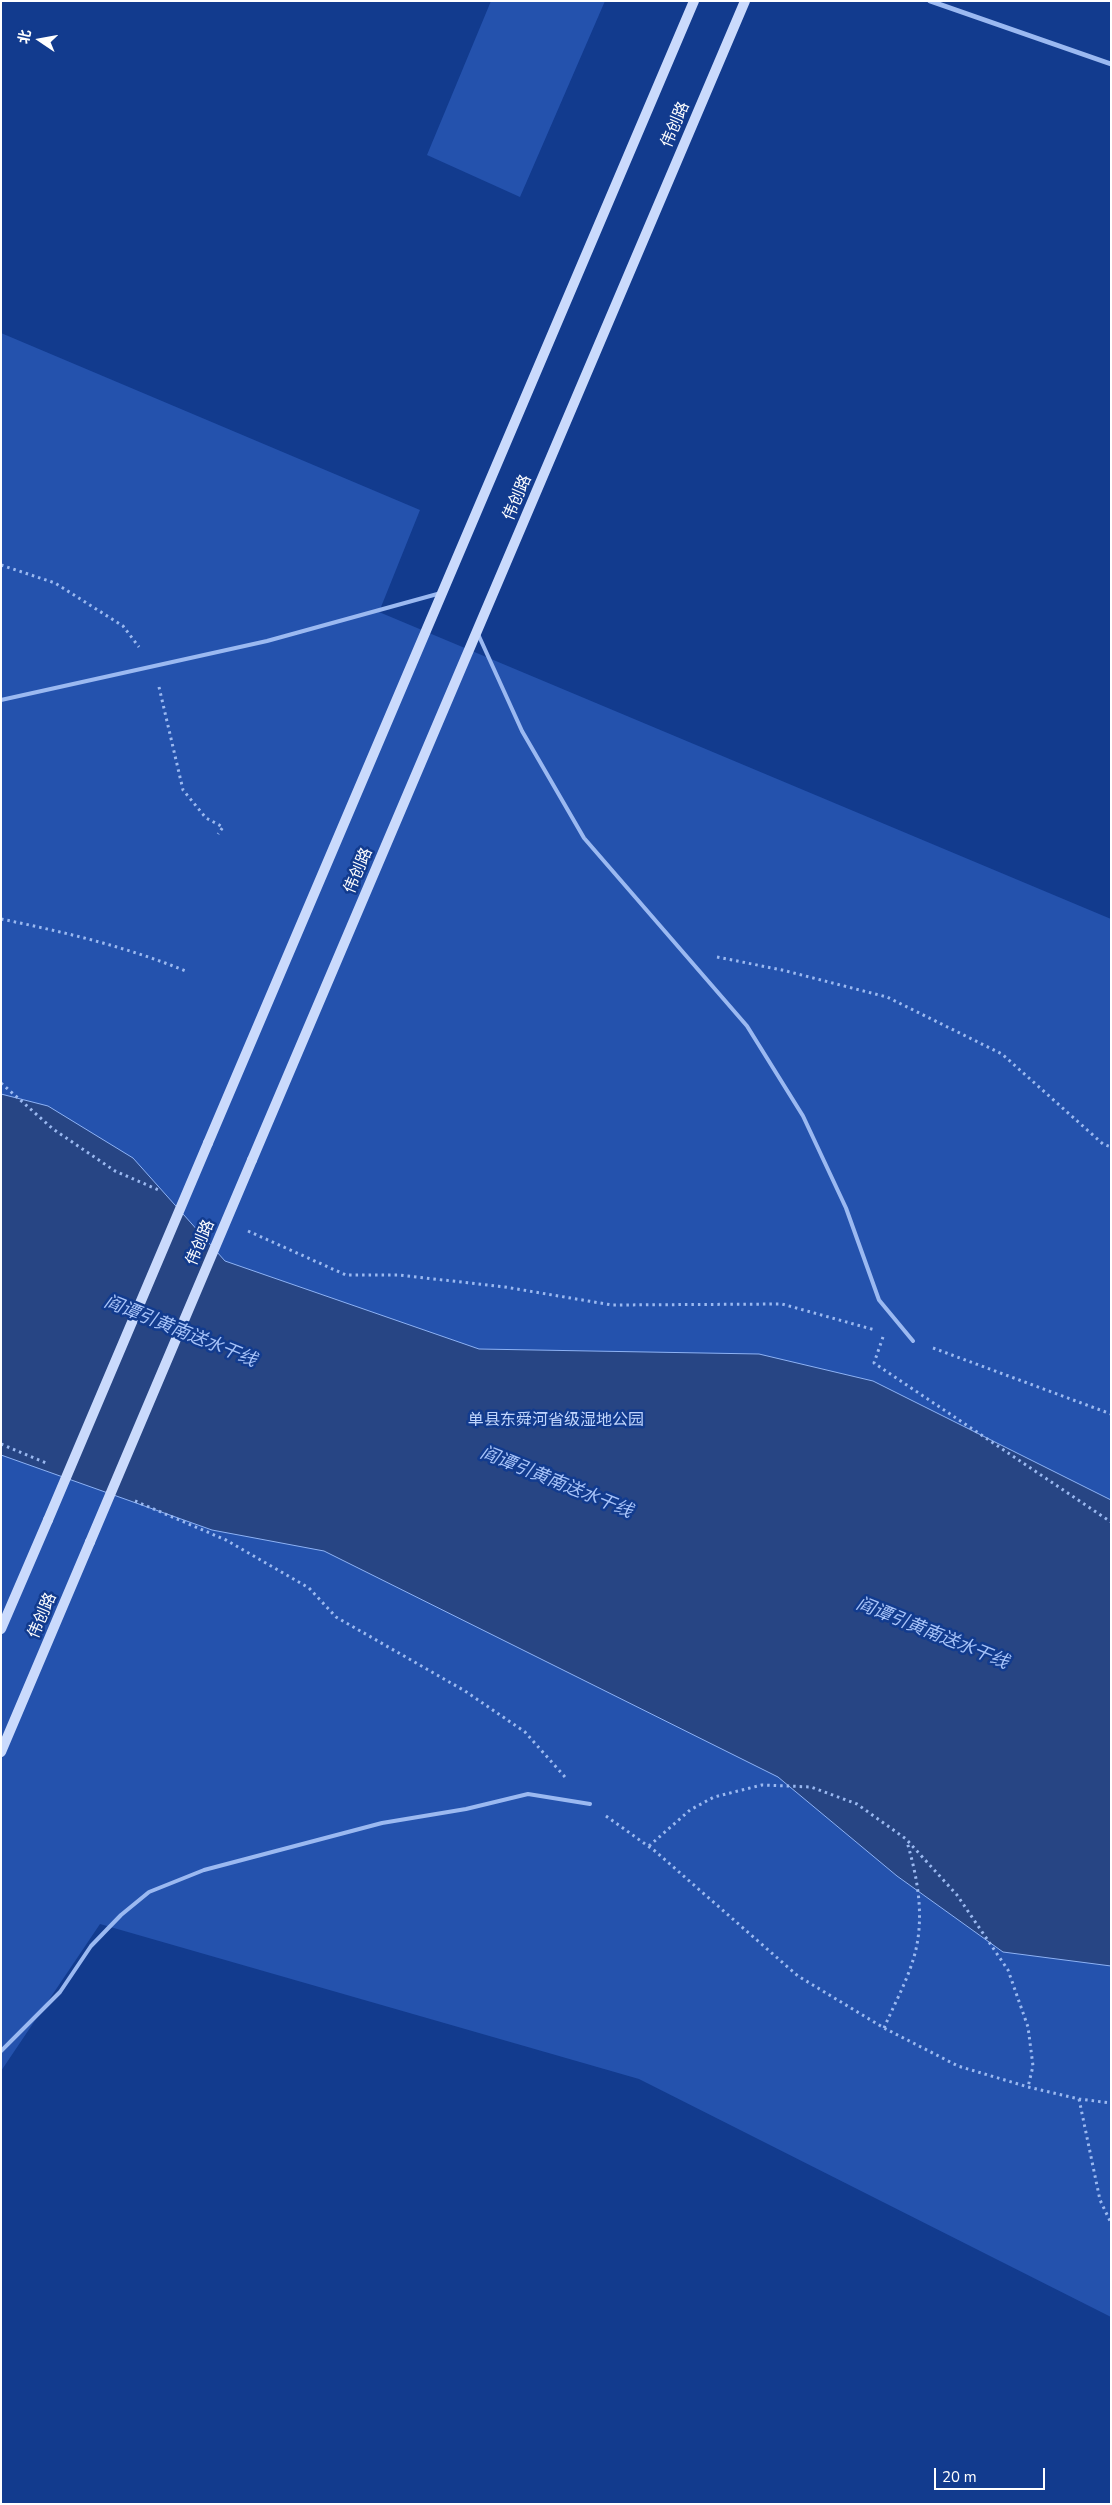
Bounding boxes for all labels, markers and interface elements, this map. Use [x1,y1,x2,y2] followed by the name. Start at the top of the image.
[15,15,65,65] north arrow
[14,28,36,46] text: 北
[658,99,694,151] street label: 伟创路
[500,472,536,524] street label: 伟创路
[341,845,377,897] street label: 伟创路
[183,1217,219,1269] street label: 伟创路
[101,1292,259,1372] water label: 阎谭引黄南送水干线
[468,1411,644,1431] park label: 单县东舜河省级湿地公园
[477,1443,635,1523] water label: 阎谭引黄南送水干线
[25,1590,61,1642] street label: 伟创路
[853,1594,1011,1674] water label: 阎谭引黄南送水干线
[937,2458,1048,2490] scale bar
[942,2467,977,2487] text: 20 m

